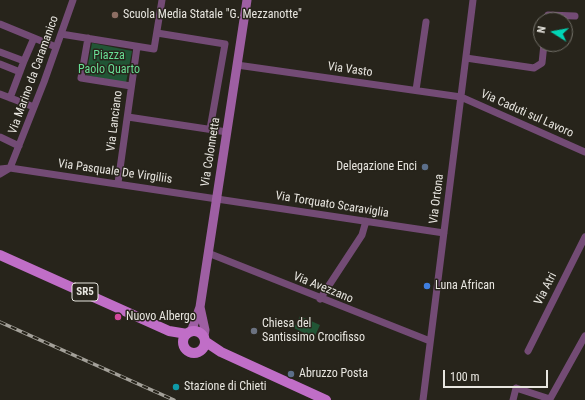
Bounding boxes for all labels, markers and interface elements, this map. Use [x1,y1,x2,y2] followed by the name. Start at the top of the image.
[123,8,302,22] place label: Scuola Media Statale "G. Mezzanotte"
[110,10,120,20] marker: Scuola Media Statale "G. Mezzanotte"
[533,12,573,52] north arrow
[6,14,62,136] street label: Via Marino da Caramanico
[535,25,549,34] text: N
[78,49,140,77] park label: Piazza Paolo Quarto
[327,60,373,80] street label: Via Vasto
[478,87,576,141] street label: Via Caduti sul Lavoro
[104,90,126,152] street label: Via Lanciano
[198,116,224,188] street label: Via Colonnetta
[57,157,173,187] street label: Via Pasquale De Virgiliis
[336,160,417,174] place label: Delegazione Enci
[420,162,430,172] marker: Delegazione Enci
[427,173,447,225] street label: Via Ortona
[274,189,390,221] street label: Via Torquato Scaraviglia
[291,269,355,307] street label: Via Avezzano
[532,270,560,308] street label: Via Atri
[435,279,495,293] place label: Luna African
[422,281,432,291] marker: Luna African
[72,283,98,301] road number: SR5
[126,310,196,324] place label: Nuovo Albergo
[113,312,123,322] marker: Nuovo Albergo
[262,317,365,345] place label: Chiesa del Santissimo Crocifisso
[249,326,259,336] marker: Chiesa del Santissimo Crocifisso
[445,362,550,388] scale bar
[299,367,368,381] place label: Abruzzo Posta
[286,369,296,379] marker: Abruzzo Posta
[450,370,480,384] text: 100 m
[184,380,266,394] place label: Stazione di Chieti
[171,382,181,392] marker: Stazione di Chieti

